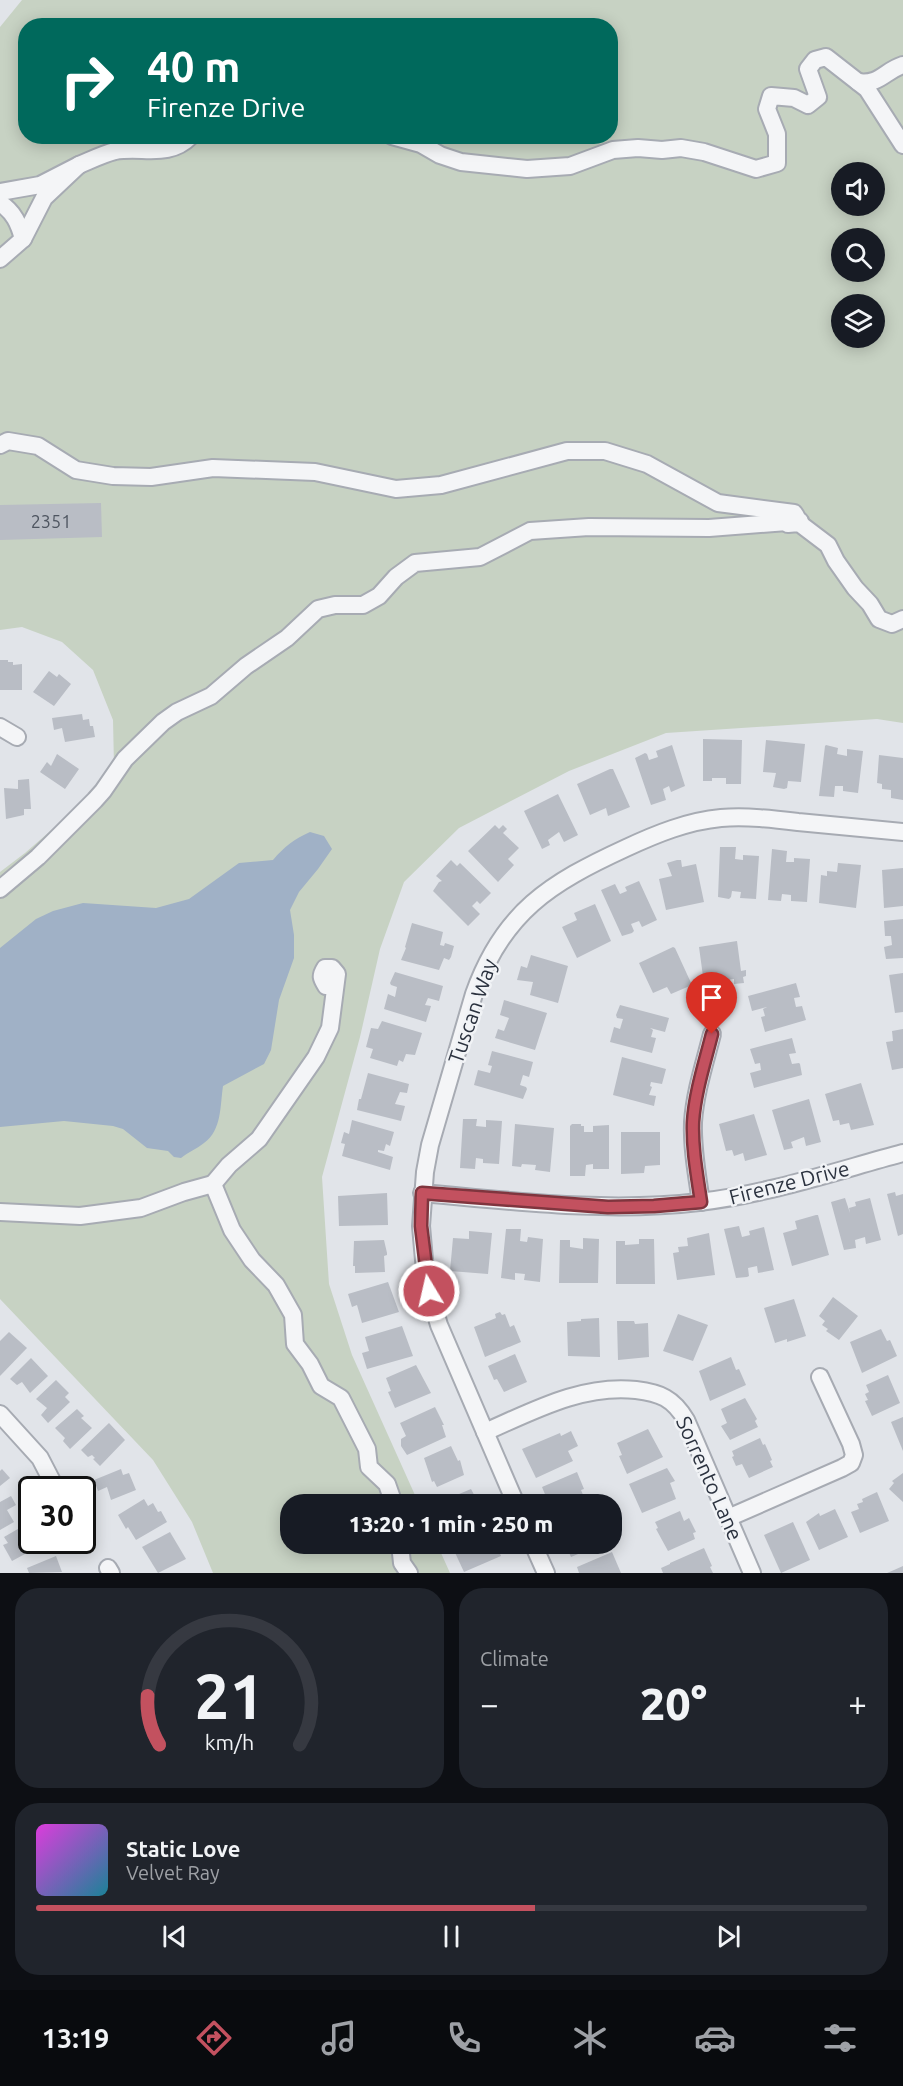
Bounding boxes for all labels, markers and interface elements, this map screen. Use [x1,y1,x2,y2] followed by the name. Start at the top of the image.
[48,42,126,120] icon: right
[147,43,241,90] text: 40 m
[147,92,305,122] text: Firenze Drive
[831,162,885,348] map controls
[831,162,885,216] button: sound
[831,228,885,282] button: search
[831,294,885,348] button: layers
[31,511,71,531] house number: 2351
[443,955,501,1067] street label: Tuscan Way
[686,972,737,1034] pin
[695,981,728,1014] icon: arrive
[726,1155,852,1209] street label: Firenze Drive
[397,1259,461,1323] position arrow
[672,1412,748,1544] street label: Sorrento Lane
[18,1476,96,1554] speed limit sign: 30
[349,1511,553,1536] text: 13:20 · 1 min · 250 m
[480,1647,549,1670] text: Climate
[194,1661,265,1731] text: 21
[640,1678,707,1729] text: 20°
[480,1685,499,1722] text: −
[848,1685,867,1722] text: +
[205,1730,254,1754] text: km/h
[126,1836,241,1861] text: Static Love
[126,1861,220,1884] text: Velvet Ray
[158,1920,191,1953] icon: previous
[435,1920,468,1953] icon: pause
[712,1920,745,1953] icon: next
[193,2017,235,2059] icon: directions
[318,2017,360,2059] icon: music
[443,2017,485,2059] icon: phone
[569,2017,611,2059] icon: climate
[694,2017,736,2059] icon: car
[819,2017,861,2059] icon: filters
[42,2023,109,2053] text: 13:19

